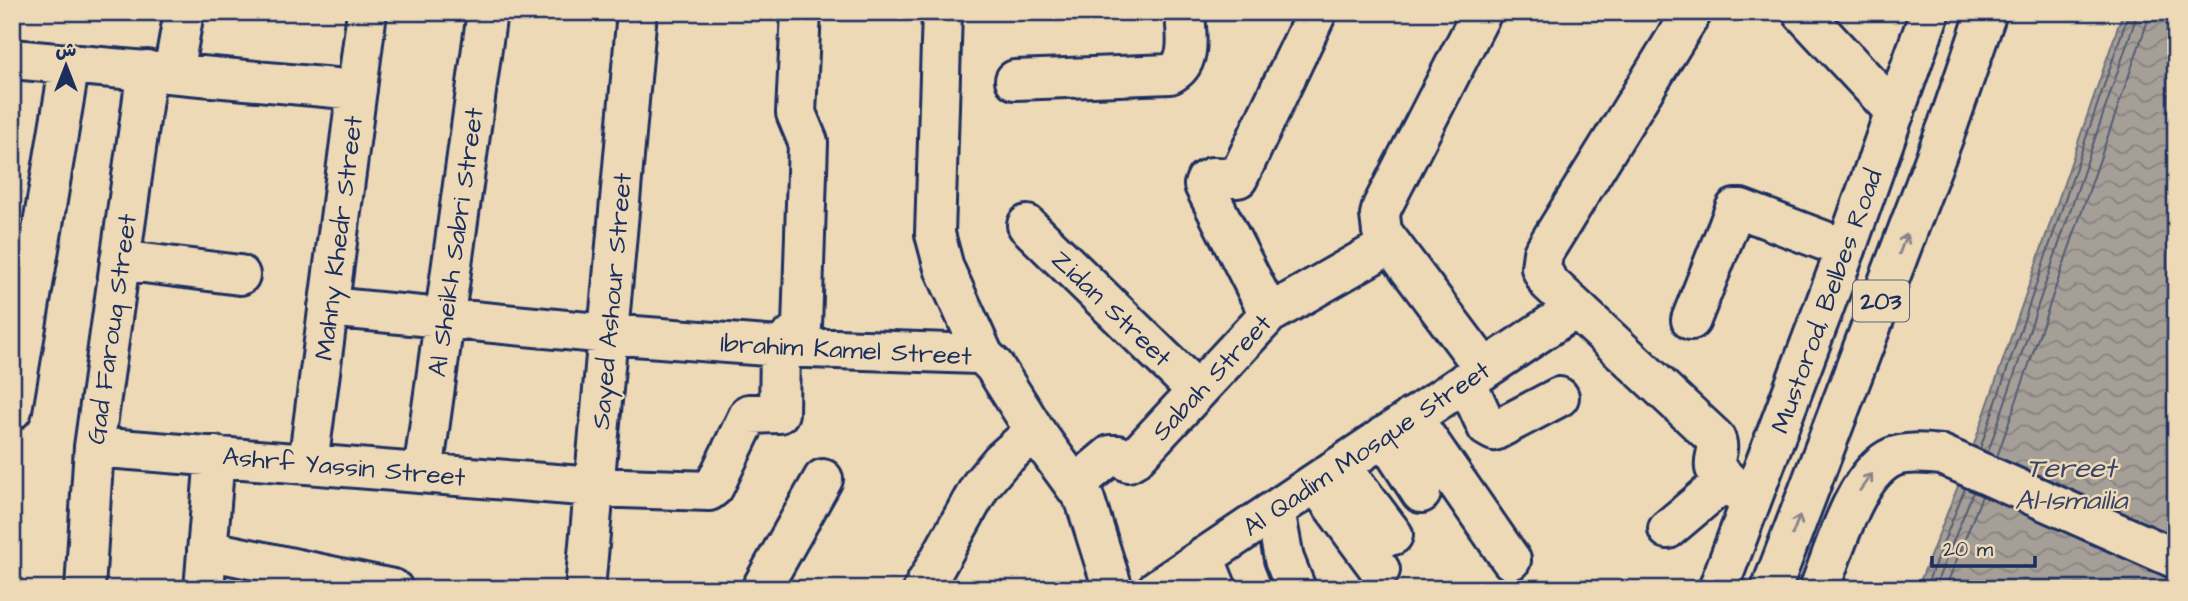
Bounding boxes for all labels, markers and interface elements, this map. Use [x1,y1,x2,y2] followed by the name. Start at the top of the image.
[32,32,102,102] north arrow
[56,37,77,64] text: ش
[419,105,493,379] street label: Al Sheikh Sabri Street
[306,113,374,363] street label: Mahny Khedr Street
[1762,164,1892,438] street label: Mustorod, Belbes Road
[583,171,643,431] street label: Sayed Ashour Street
[78,211,146,447] street label: Gad Farouq Street
[1897,233,1910,255] one-way arrow
[1043,242,1180,376] street label: Zidan Street
[1853,280,1909,322] road number: 203
[1144,306,1280,449] street label: Sabah Street
[719,325,973,375] street label: Ibrahim Kamel Street
[1236,352,1498,545] street label: Al Qadim Mosque Street
[221,438,467,496] street label: Ashrf Yassin Street
[2015,449,2129,520] water label: Tereet Al-Ismailia
[1859,473,1873,492] one-way arrow
[1790,515,1803,536] one-way arrow
[1932,524,2036,568] scale bar
[1943,535,1994,564] text: 20 m

